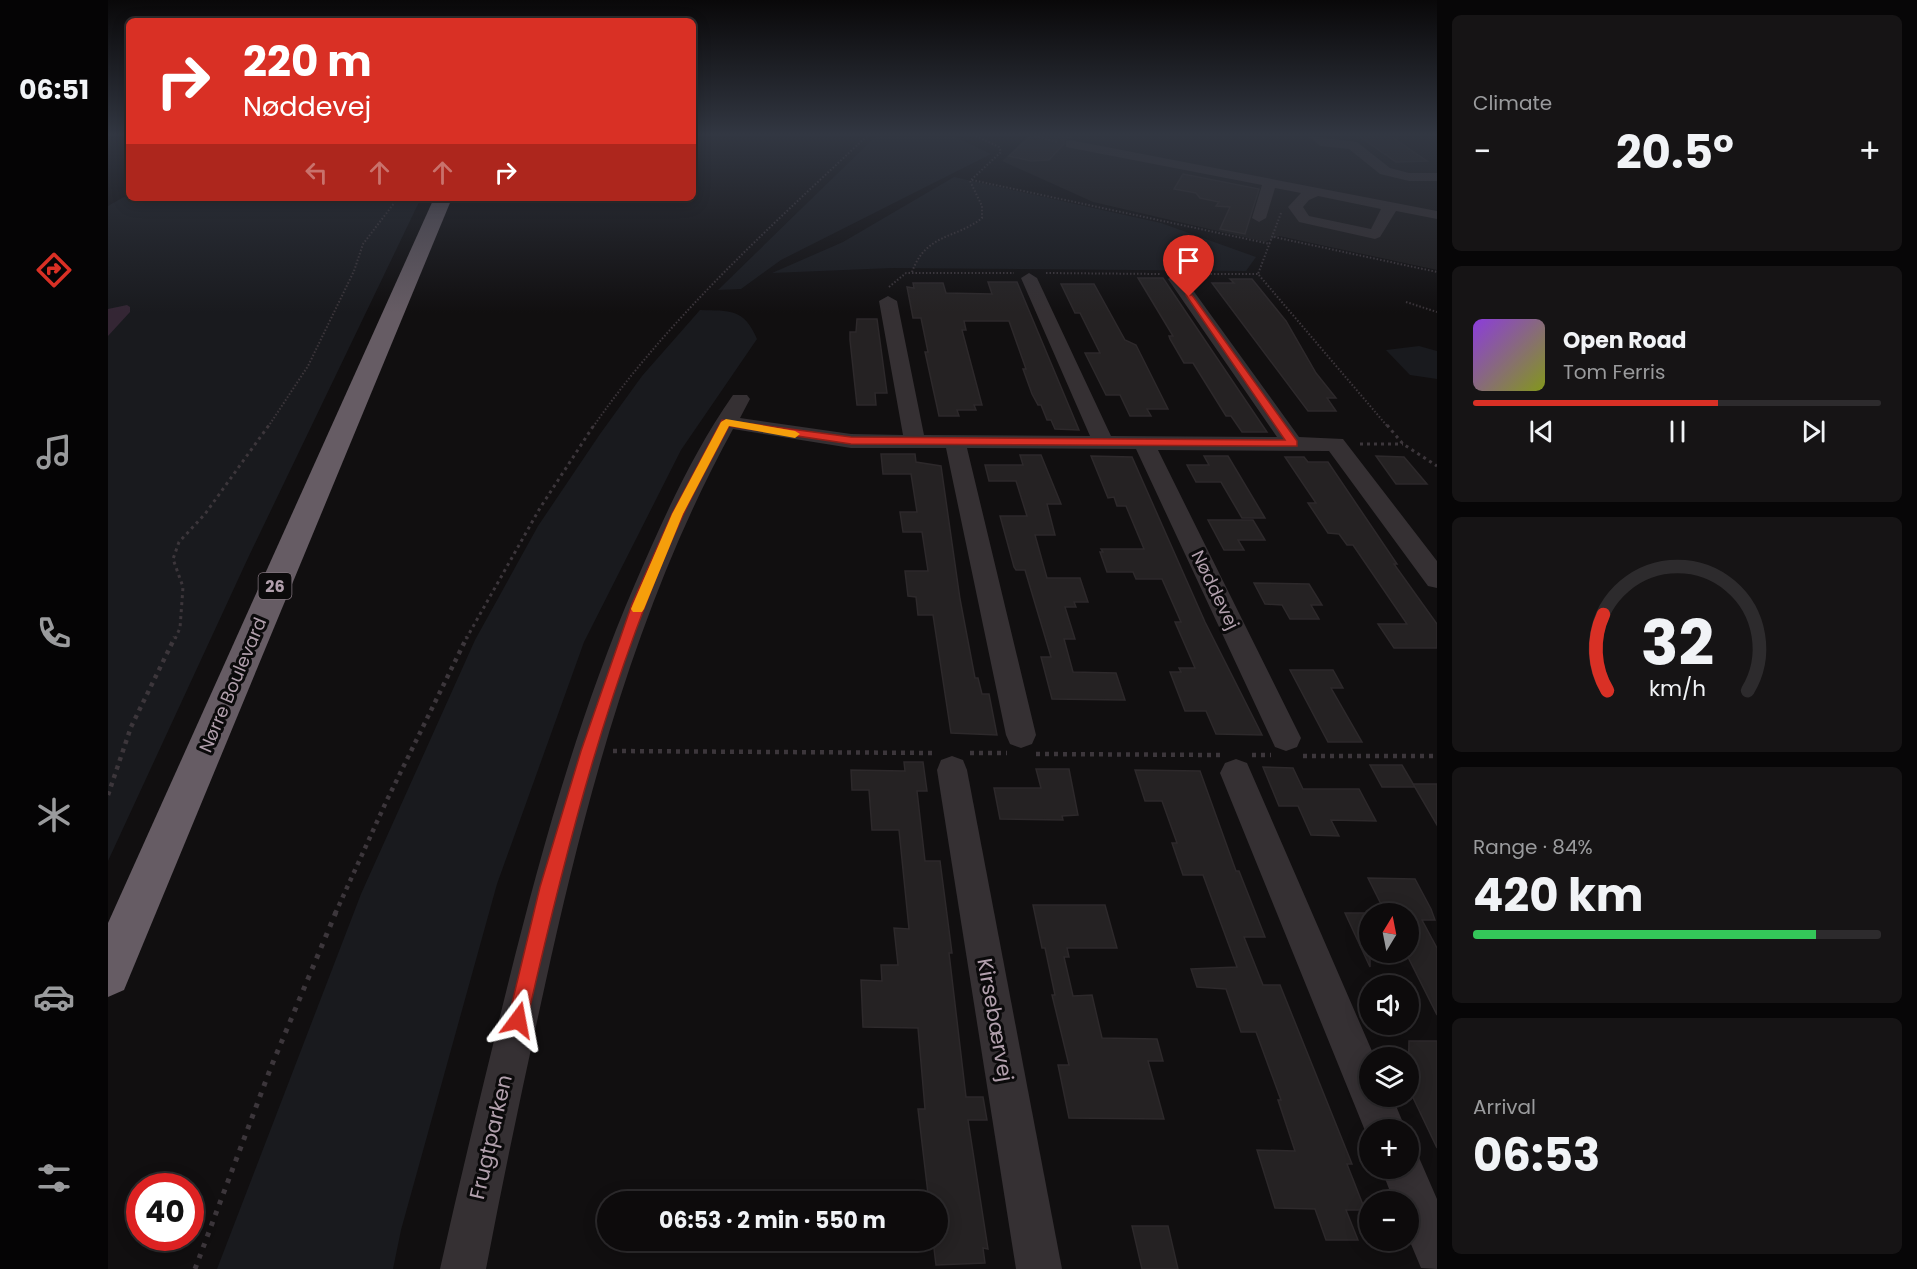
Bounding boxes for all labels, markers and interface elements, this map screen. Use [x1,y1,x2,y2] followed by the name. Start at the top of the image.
[243,32,372,91] text: 220 m
[144,42,222,120] icon: right
[19,71,89,108] text: 06:51
[243,88,371,125] text: Nøddevej
[1473,89,1552,117] text: Climate
[1616,121,1734,184] text: 20.5°
[1473,128,1491,175] text: −
[1858,128,1881,175] text: +
[300,156,333,189] icon: left
[363,156,396,189] icon: ahead
[426,156,459,189] icon: ahead
[489,156,522,189] icon: right
[1163,235,1214,297] pin
[1172,244,1205,277] icon: arrive
[33,249,75,291] icon: directions
[1563,325,1687,356] text: Open Road
[1563,358,1665,386] text: Tom Ferris
[1525,415,1558,448] icon: previous
[1661,415,1694,448] icon: pause
[1797,415,1830,448] icon: next
[33,431,75,473] icon: music
[1185,546,1245,634] street label: Nøddevej
[258,573,292,599] road number: 26
[1640,600,1714,688] text: 32
[33,612,75,654] icon: phone
[193,613,272,756] street label: Nørre Boulevard
[1648,674,1706,705] text: km/h
[33,794,75,836] icon: climate
[1473,833,1593,861] text: Range · 84%
[1473,864,1644,927] text: 420 km
[1359,903,1419,963] north arrow
[1359,903,1419,1251] map controls
[970,956,1021,1084] street label: Kirsebærvej
[1359,975,1419,1035] button: sound
[33,976,75,1018] icon: car
[486,988,550,1052] position arrow
[1359,1047,1419,1107] button: layers
[462,1072,519,1202] street label: Frugtparken
[1473,1093,1536,1121] text: Arrival
[1359,1119,1419,1179] button: +
[1473,1124,1600,1187] text: 06:53
[33,1157,75,1199] icon: filters
[126,1173,204,1251] speed limit sign: 40
[1359,1191,1419,1251] button: −
[659,1205,886,1236] text: 06:53 · 2 min · 550 m

